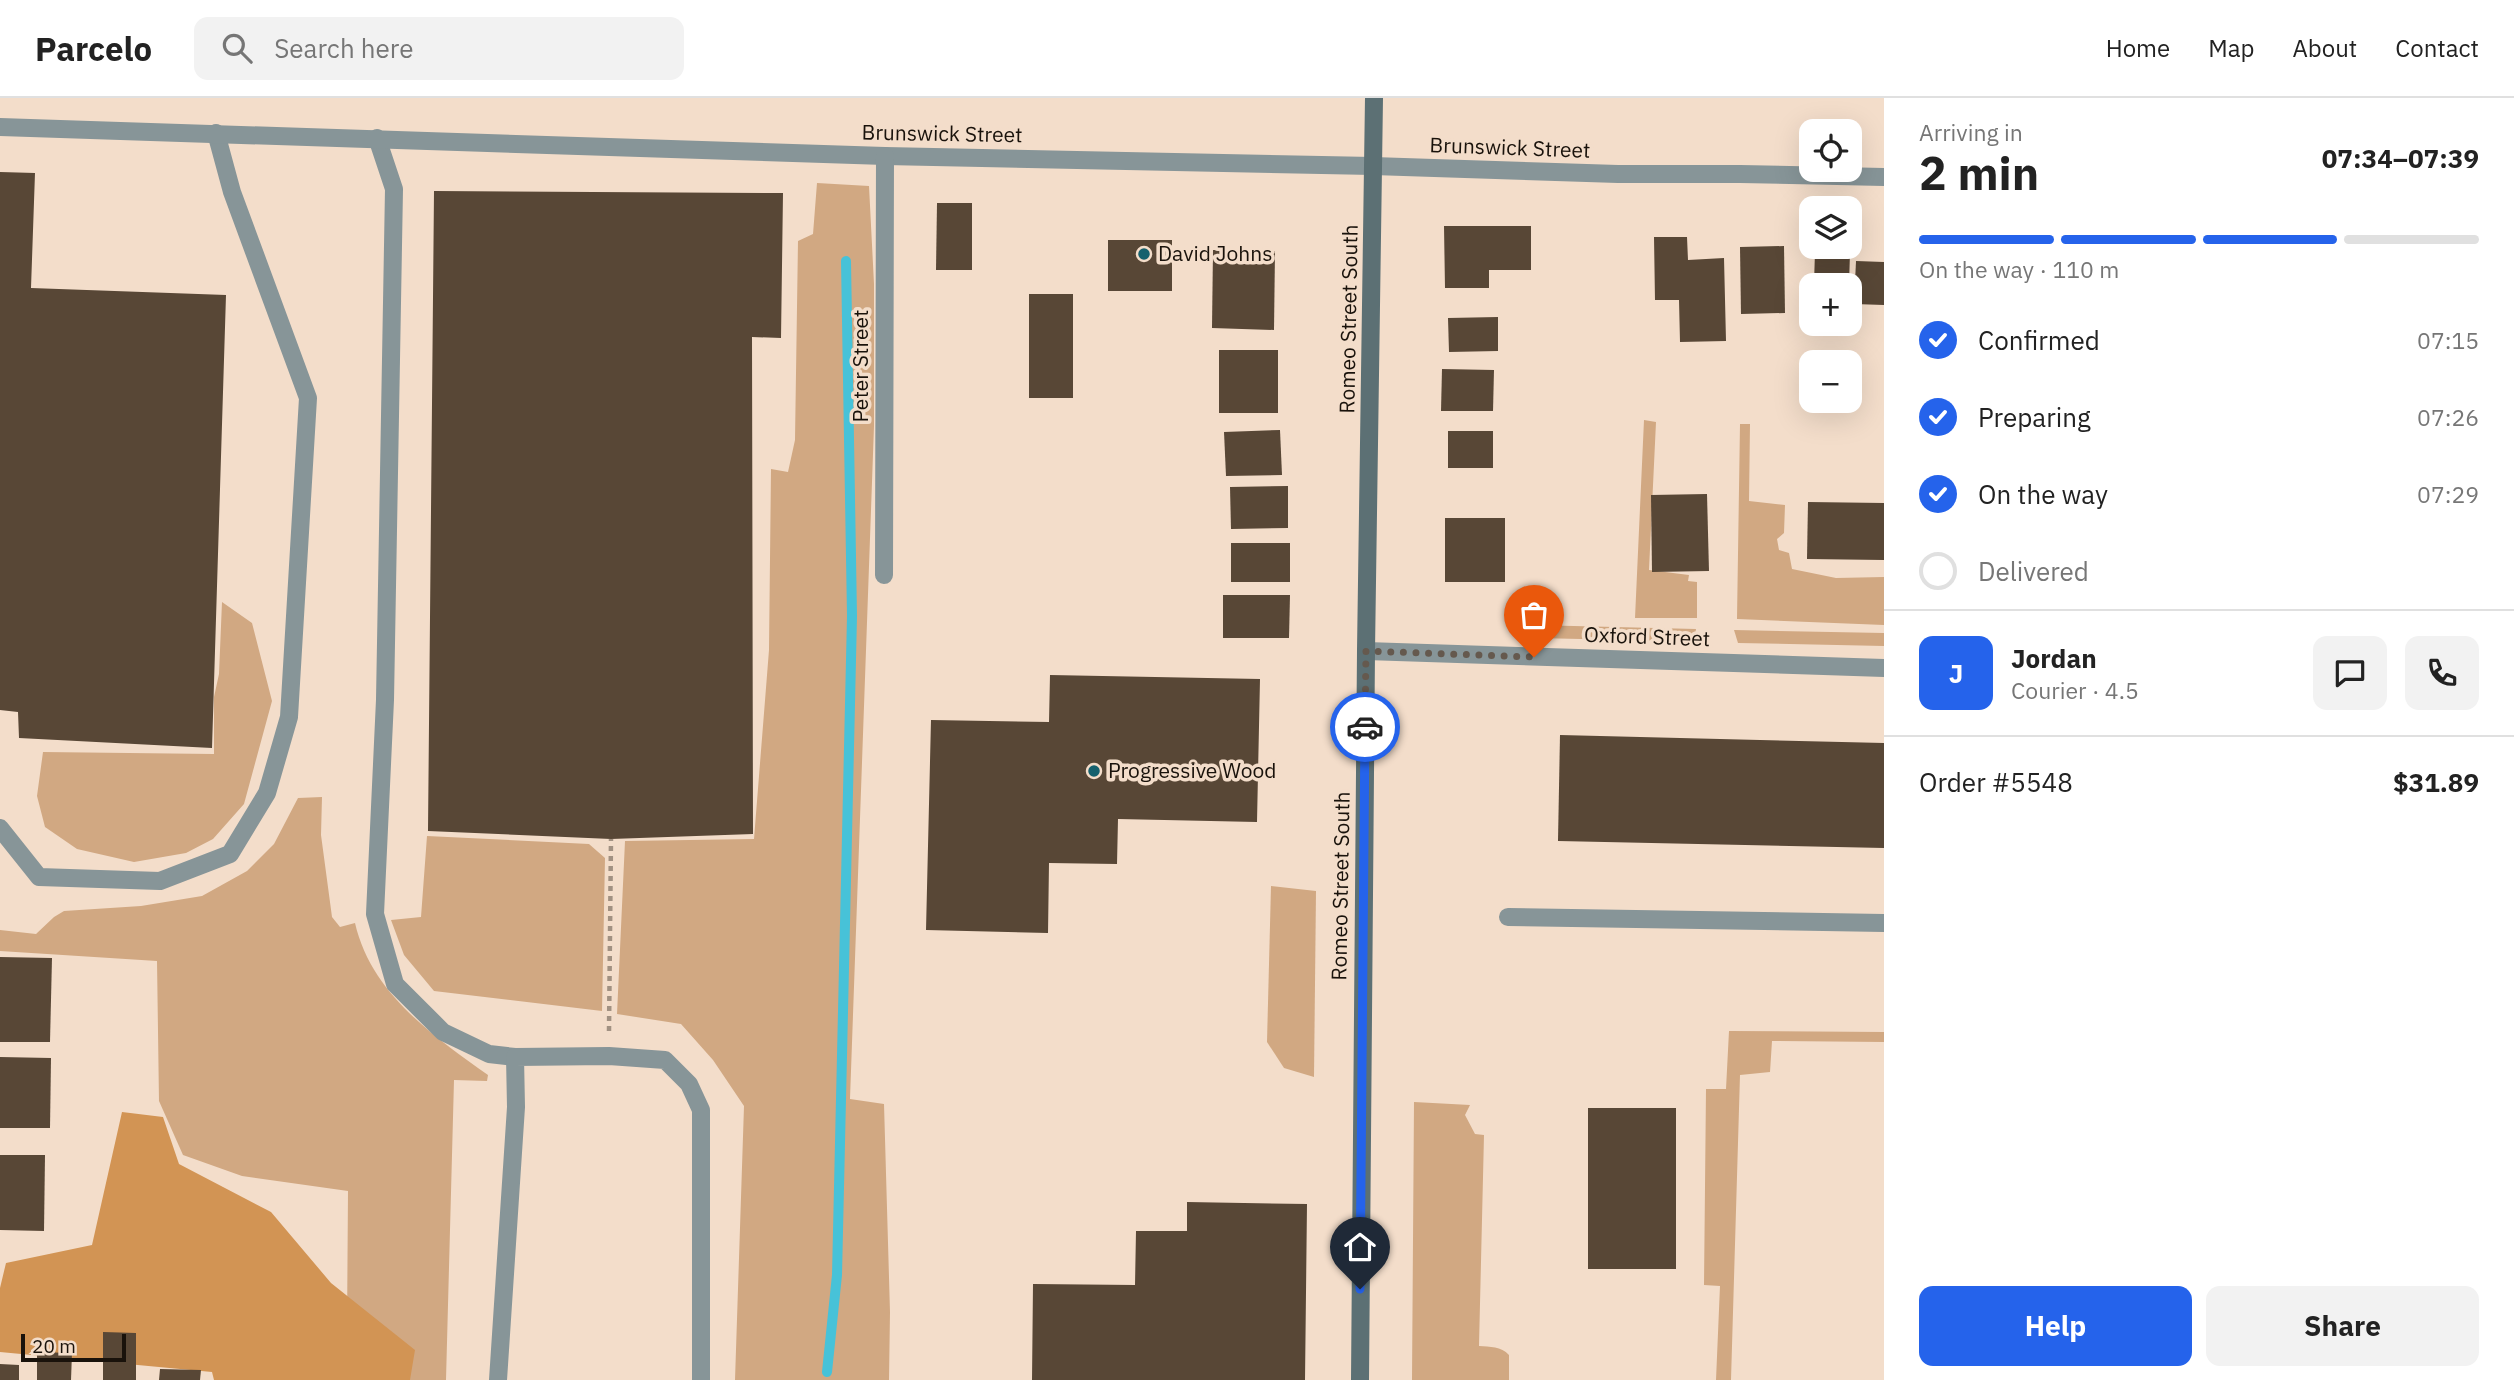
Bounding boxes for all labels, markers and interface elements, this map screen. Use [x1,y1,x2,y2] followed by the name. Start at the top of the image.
[194,17,684,80] search box
[35,27,152,70] text: Parcelo
[218,29,256,67] icon: search
[274,31,414,65] text: Search here
[2106,32,2170,64] text: Home
[2208,32,2254,64] text: Map
[2292,32,2357,64] text: About
[2395,32,2479,64] text: Contact
[1919,117,2023,147] text: Arriving in
[861,118,1023,148] street label: Brunswick Street
[1799,119,1862,413] map controls
[1799,119,1862,182] button: locate
[1429,130,1591,164] street label: Brunswick Street
[2322,141,2479,175] text: 07:34–07:39
[1919,143,2039,203] text: 2 min
[1799,196,1862,259] button: layers
[1332,224,1364,414] street label: Romeo Street South
[1158,239,1272,267] place label: David Johns
[1136,246,1152,262] marker: David Johns
[1919,254,2119,284] text: On the way · 110 m
[1799,273,1862,336] button: +
[846,310,874,422] street label: Peter Street
[1919,321,1957,359] icon: check
[1978,323,2100,357] text: Confirmed
[2417,325,2479,355] text: 07:15
[1799,350,1862,413] button: −
[1919,398,1957,436] icon: check
[1978,400,2091,434] text: Preparing
[2417,402,2479,432] text: 07:26
[1919,475,1957,513] icon: check
[1978,477,2108,511] text: On the way
[2417,479,2479,509] text: 07:29
[1978,554,2089,588] text: Delivered
[1504,585,1564,657] pin
[1515,596,1553,634] icon: bag
[1583,620,1711,652] street label: Oxford Street
[2313,636,2387,710] button: chat
[2405,636,2479,710] button: phone
[2011,641,2097,675] text: Jordan
[1949,656,1963,690] text: J
[2011,675,2139,705] text: Courier · 4.5
[1330,692,1400,762] courier
[1346,708,1384,746] icon: car
[1108,756,1276,784] place label: Progressive Wood
[1086,763,1102,779] marker: Progressive Wood
[1919,765,2073,799] text: Order #5548
[2393,765,2479,799] text: $31.89
[1324,791,1356,981] street label: Romeo Street South
[1330,1217,1390,1289] pin
[1341,1228,1379,1266] icon: home
[1919,1286,2192,1366] button: Help
[2206,1286,2479,1366] button: Share
[21,1331,126,1363] scale bar
[32,1334,76,1358] text: 20 m

